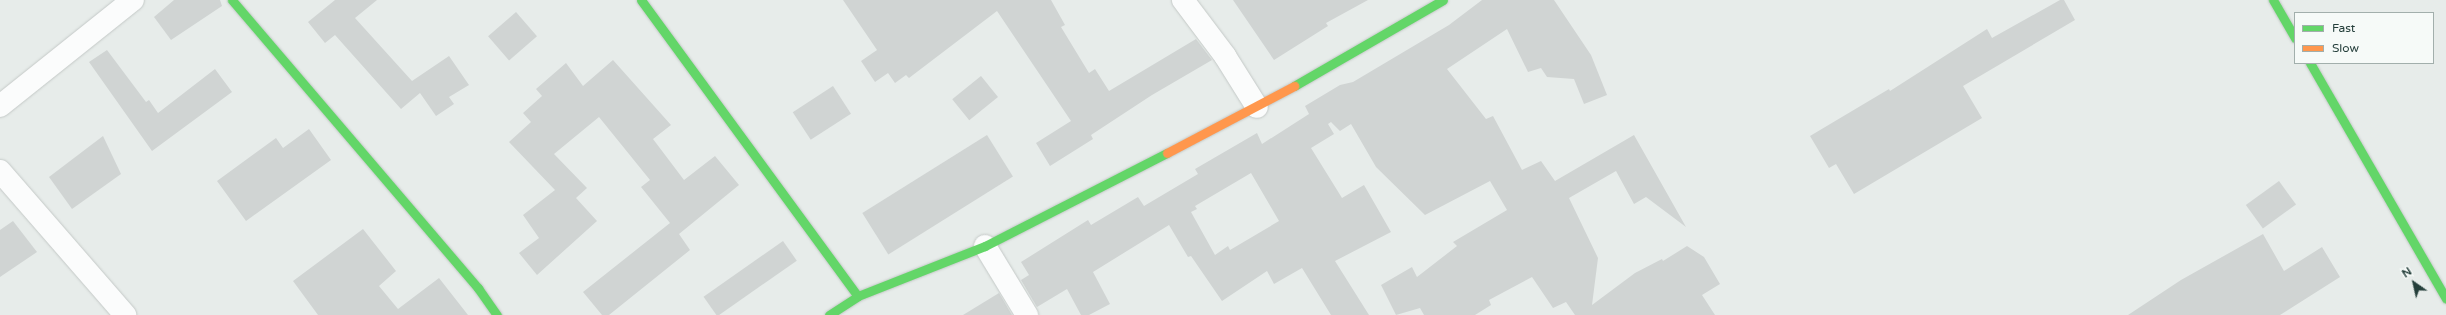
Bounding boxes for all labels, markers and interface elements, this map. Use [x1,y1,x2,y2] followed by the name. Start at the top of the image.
[2294,12,2434,64] legend
[2332,21,2355,35] text: Fast
[2332,41,2359,55] text: Slow
[2394,263,2434,303] north arrow
[2400,265,2414,280] text: N

